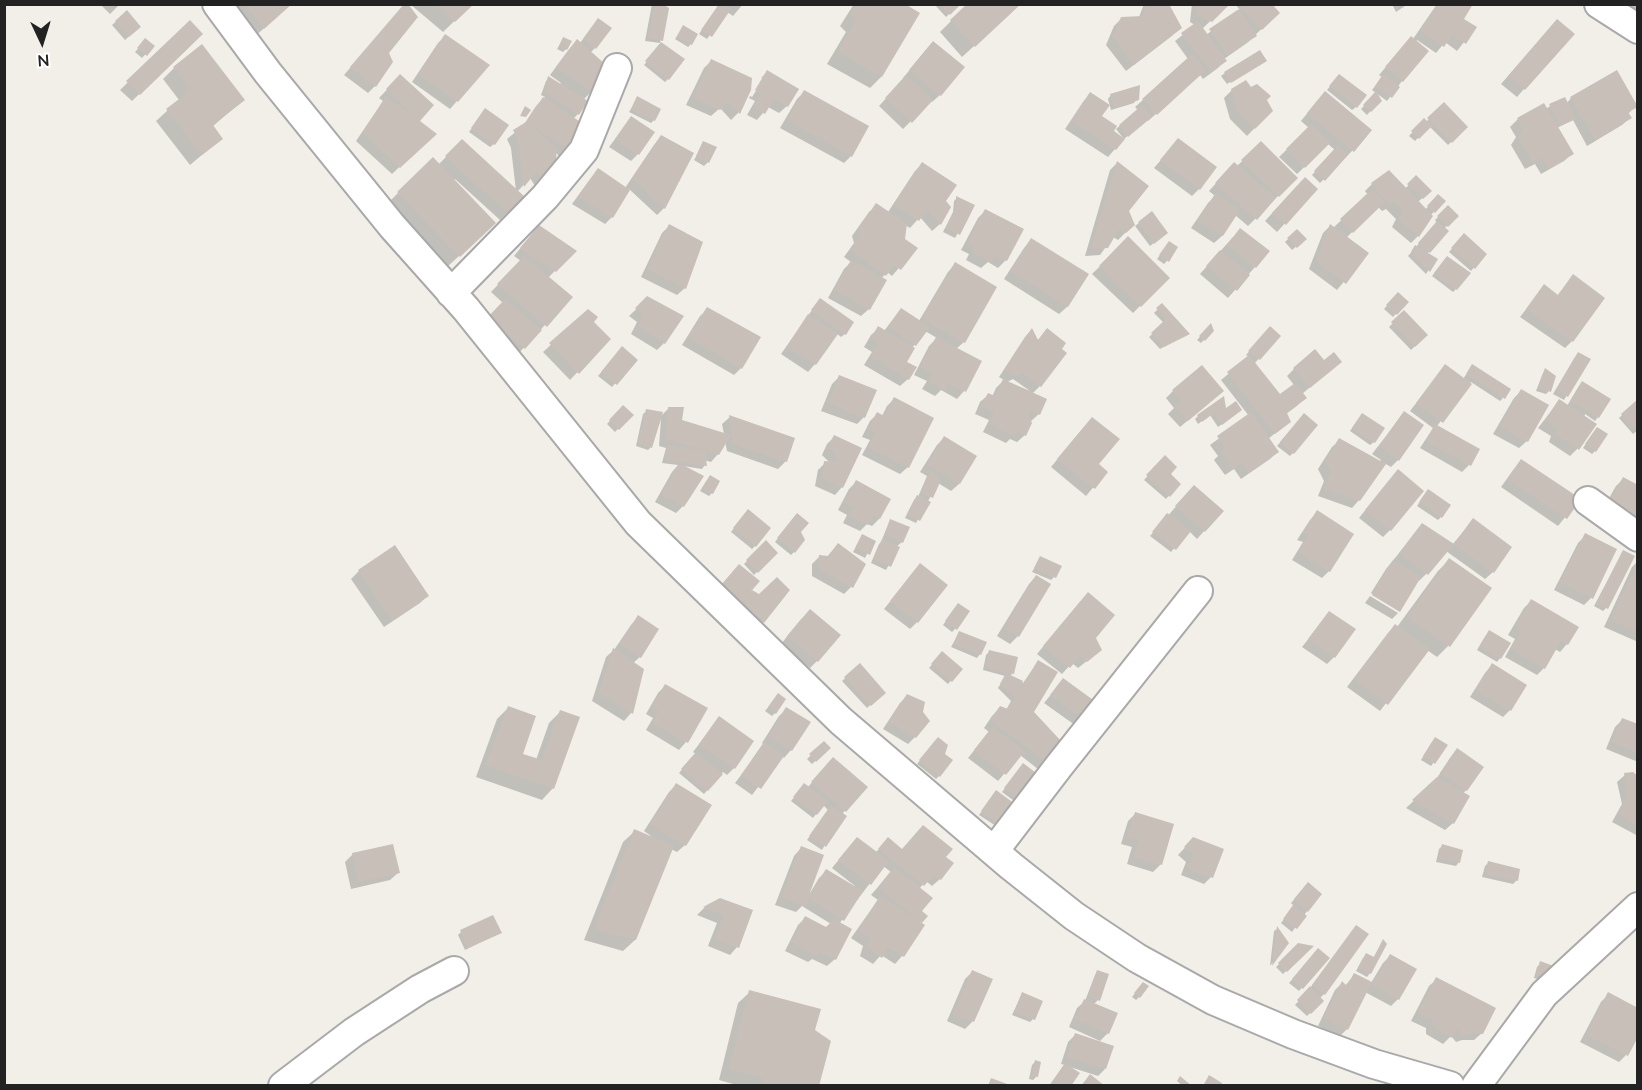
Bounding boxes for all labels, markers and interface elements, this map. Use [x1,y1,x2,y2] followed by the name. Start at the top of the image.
[12,12,72,72] north arrow
[37,49,50,71] text: N

